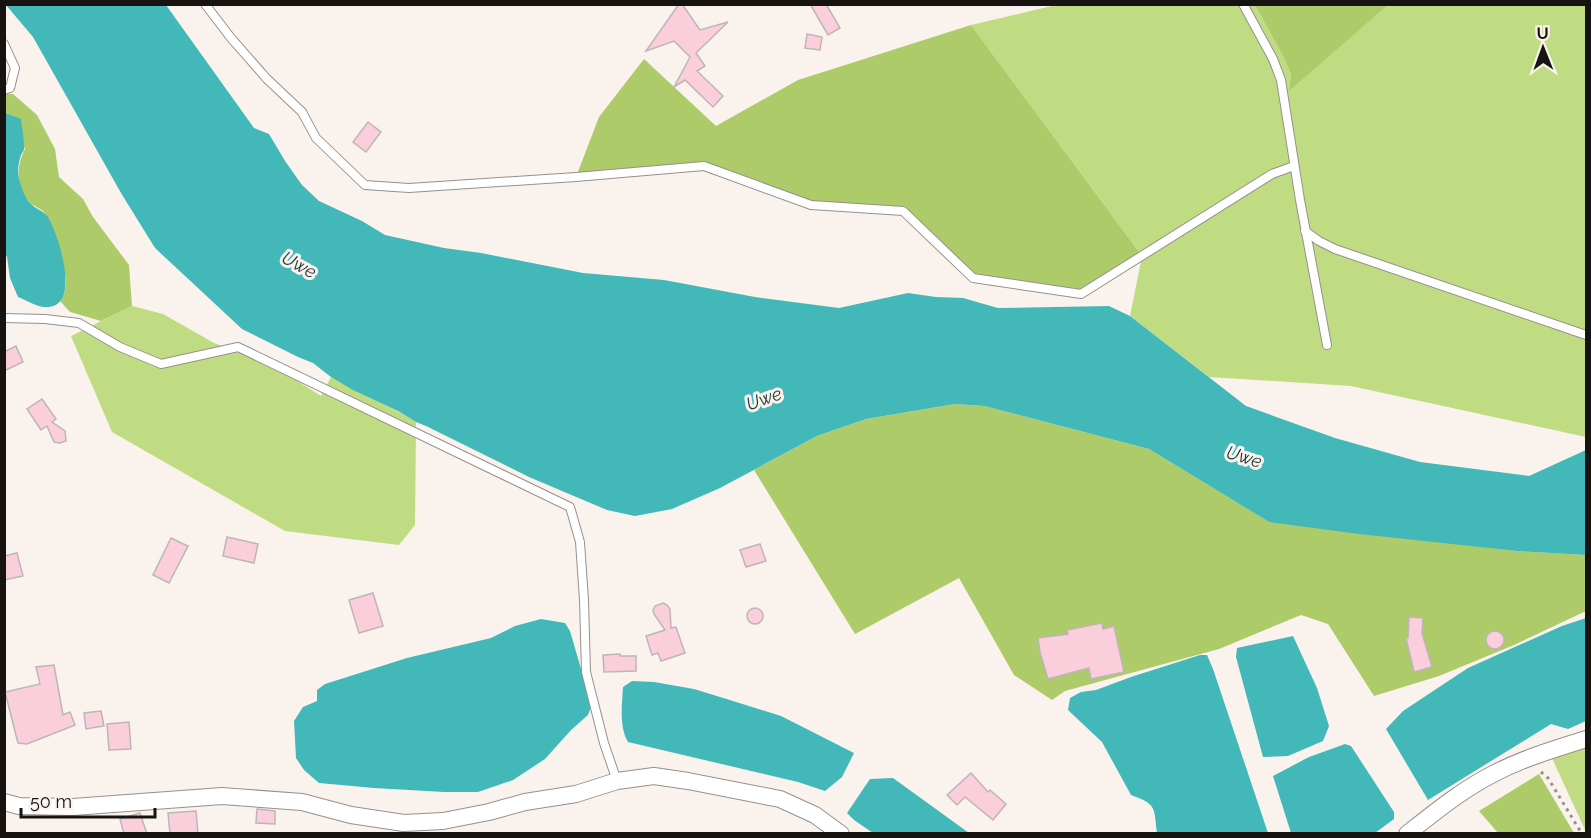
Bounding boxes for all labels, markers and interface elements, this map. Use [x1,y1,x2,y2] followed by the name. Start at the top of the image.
[1513,18,1573,78] north arrow
[1537,24,1549,43] text: U
[278,247,320,283] water label: Uwe
[743,382,785,415] water label: Uwe
[1224,441,1265,472] water label: Uwe
[21,781,154,819] scale bar
[30,791,72,812] text: 50 m

